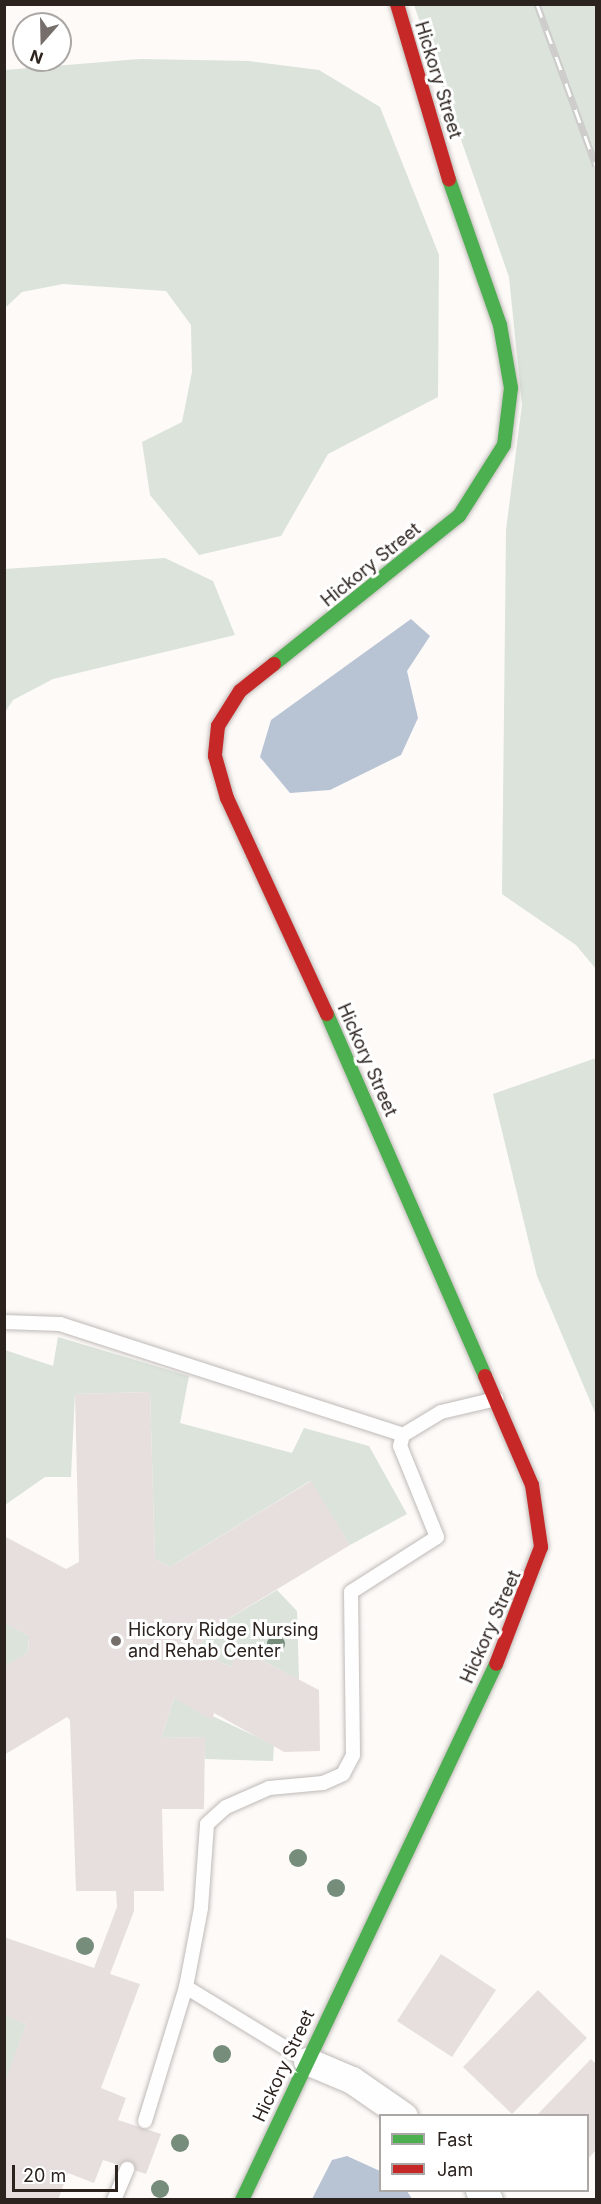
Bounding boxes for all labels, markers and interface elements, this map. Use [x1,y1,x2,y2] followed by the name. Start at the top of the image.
[12,12,72,72] north arrow
[410,19,466,141] street label: Hickory Street
[27,46,46,69] text: N
[317,518,425,612] street label: Hickory Street
[332,1000,402,1120] street label: Hickory Street
[456,1567,526,1687] street label: Hickory Street
[128,1620,319,1662] place label: Hickory Ridge Nursing and Rehab Center
[109,1634,123,1648] marker: Hickory Ridge Nursing and Rehab Center
[249,2006,319,2126] street label: Hickory Street
[379,2114,589,2192] legend
[437,2129,473,2150] text: Fast
[15,2153,122,2191] scale bar
[437,2159,473,2180] text: Jam
[23,2165,66,2186] text: 20 m

